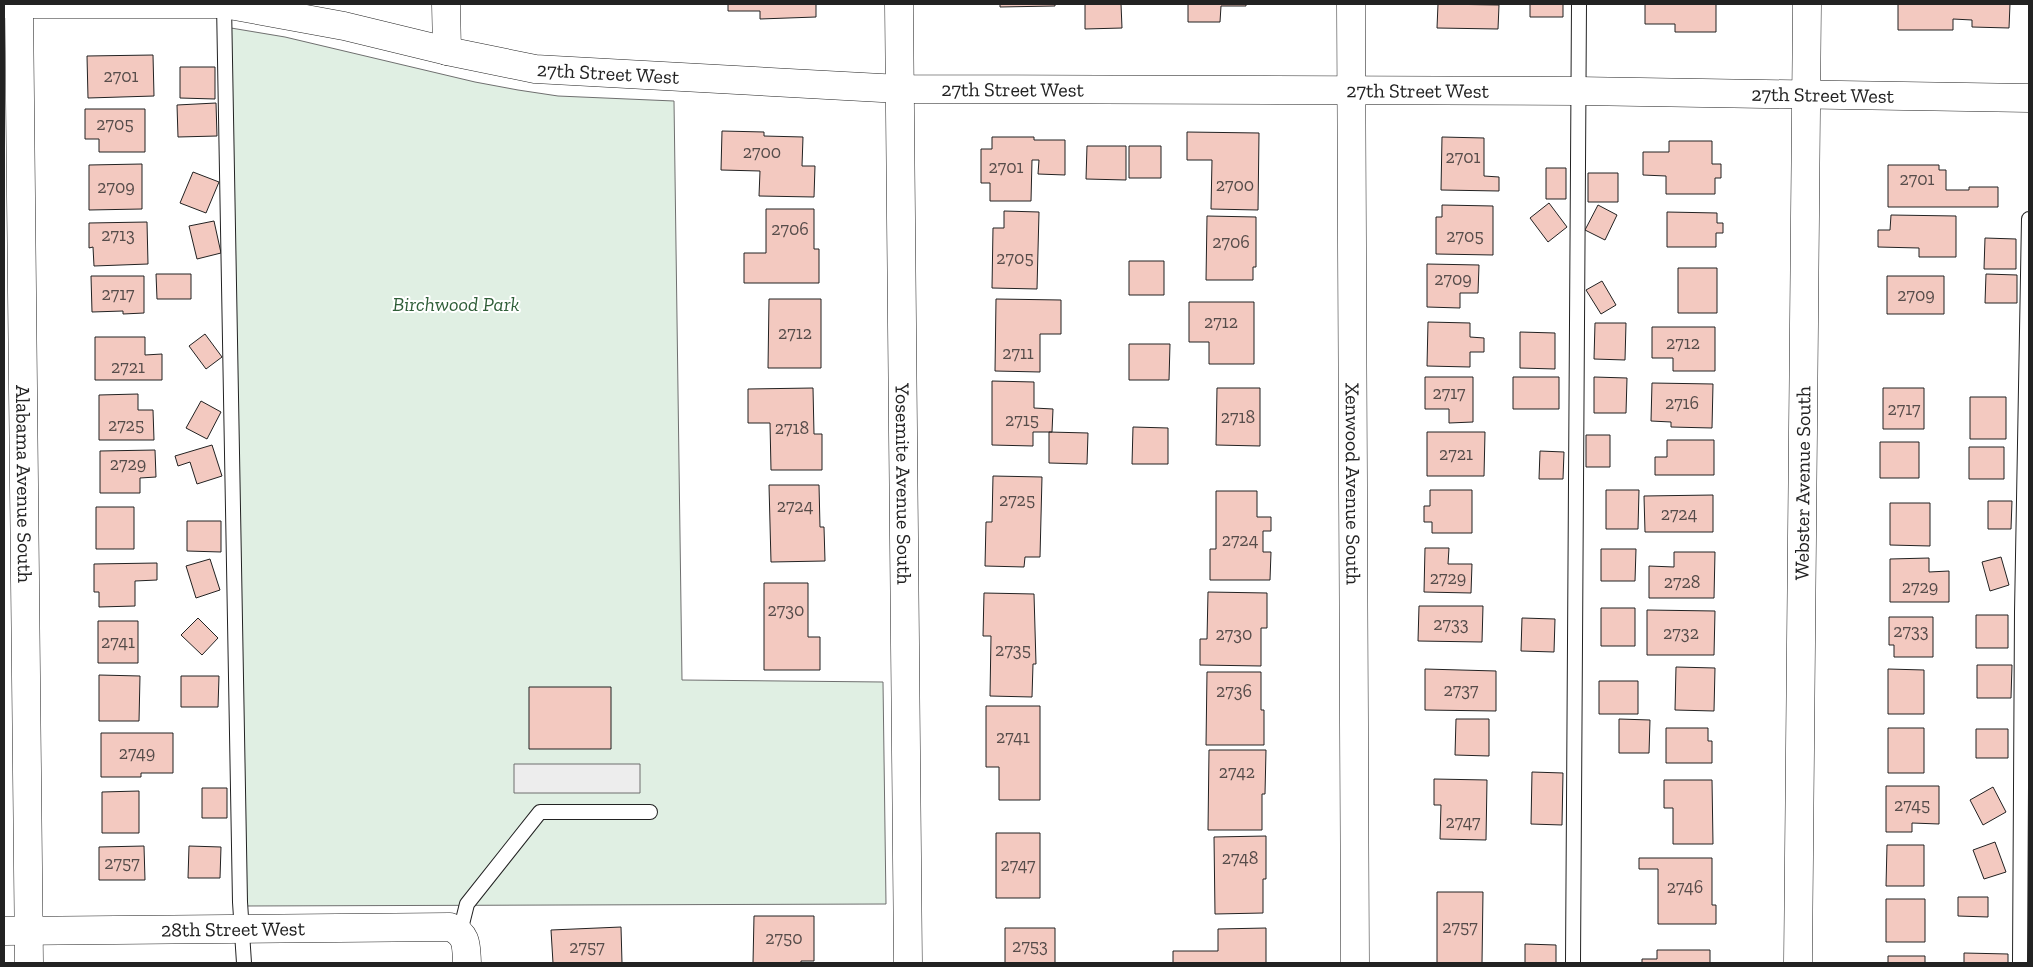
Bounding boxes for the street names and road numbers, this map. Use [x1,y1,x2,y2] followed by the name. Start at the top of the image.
[536,57,681,89] street label: 27th Street West
[941,77,1085,102] street label: 27th Street West
[1346,78,1490,103] street label: 27th Street West
[1751,82,1895,108] street label: 27th Street West
[891,382,916,586] street label: Yosemite Avenue South
[1341,383,1365,586] street label: Xenwood Avenue South
[11,385,37,584] street label: Alabama Avenue South
[1790,385,1815,580] street label: Webster Avenue South
[161,916,306,942] street label: 28th Street West

